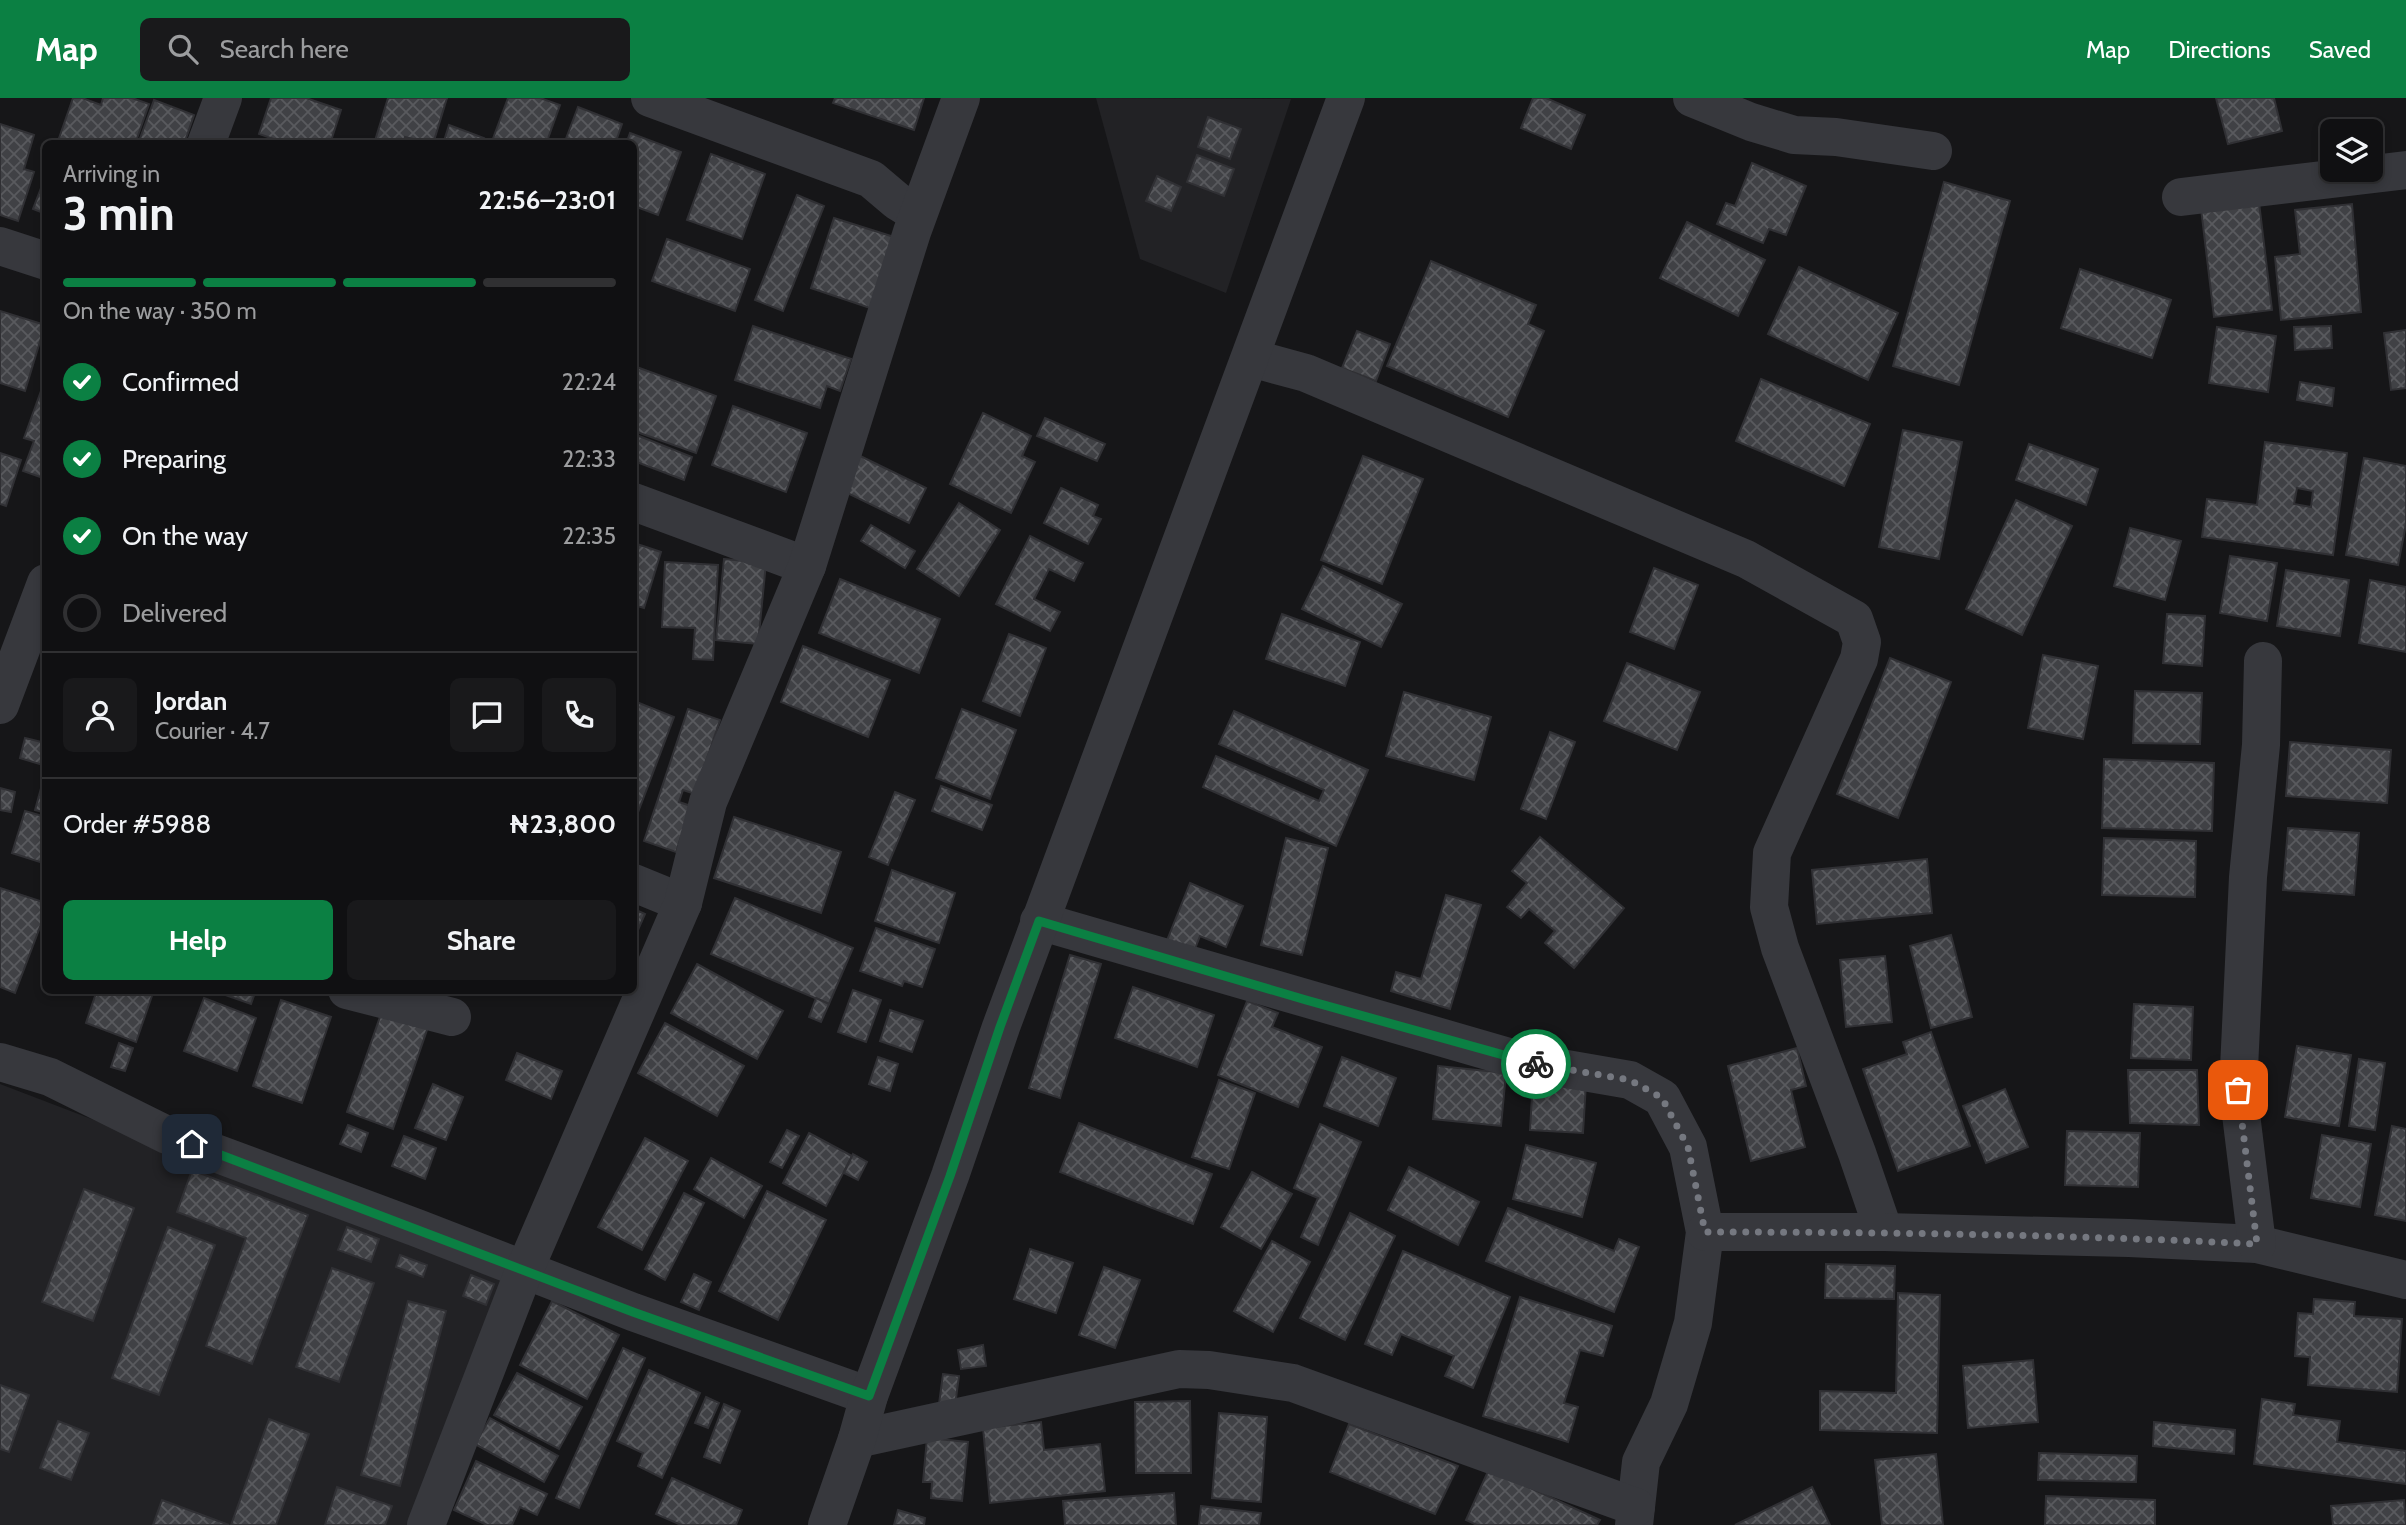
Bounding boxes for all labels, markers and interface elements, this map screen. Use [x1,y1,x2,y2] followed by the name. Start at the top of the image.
[140,18,630,81] search box
[35,29,98,69] text: Map
[164,30,202,68] icon: search
[220,33,349,65] text: Search here
[2086,35,2130,64] text: Map
[2168,35,2271,64] text: Directions
[2309,35,2371,64] text: Saved
[2320,119,2383,182] map controls
[2320,119,2383,182] button: layers
[63,160,160,188] text: Arriving in
[479,184,616,216] text: 22:56–23:01
[63,186,175,242] text: 3 min
[63,297,257,325] text: On the way · 350 m
[63,363,101,401] icon: check
[122,366,239,398] text: Confirmed
[562,368,616,396] text: 22:24
[63,440,101,478] icon: check
[122,443,226,475] text: Preparing
[562,445,616,473] text: 22:33
[63,517,101,555] icon: check
[122,520,248,552] text: On the way
[562,522,616,550] text: 22:35
[122,597,227,629] text: Delivered
[63,678,137,752] button: person
[450,678,524,752] button: chat
[542,678,616,752] button: phone
[155,685,227,717] text: Jordan
[155,717,270,745] text: Courier · 4.7
[63,808,211,840] text: Order #5988
[509,808,616,840] text: ₦23,800
[63,900,333,980] button: Help
[347,900,616,980] button: Share
[1501,1029,1571,1099] courier
[1517,1045,1555,1083] icon: bike
[2208,1060,2268,1120] pin
[2219,1071,2257,1109] icon: bag
[162,1114,222,1174] pin
[173,1125,211,1163] icon: home

